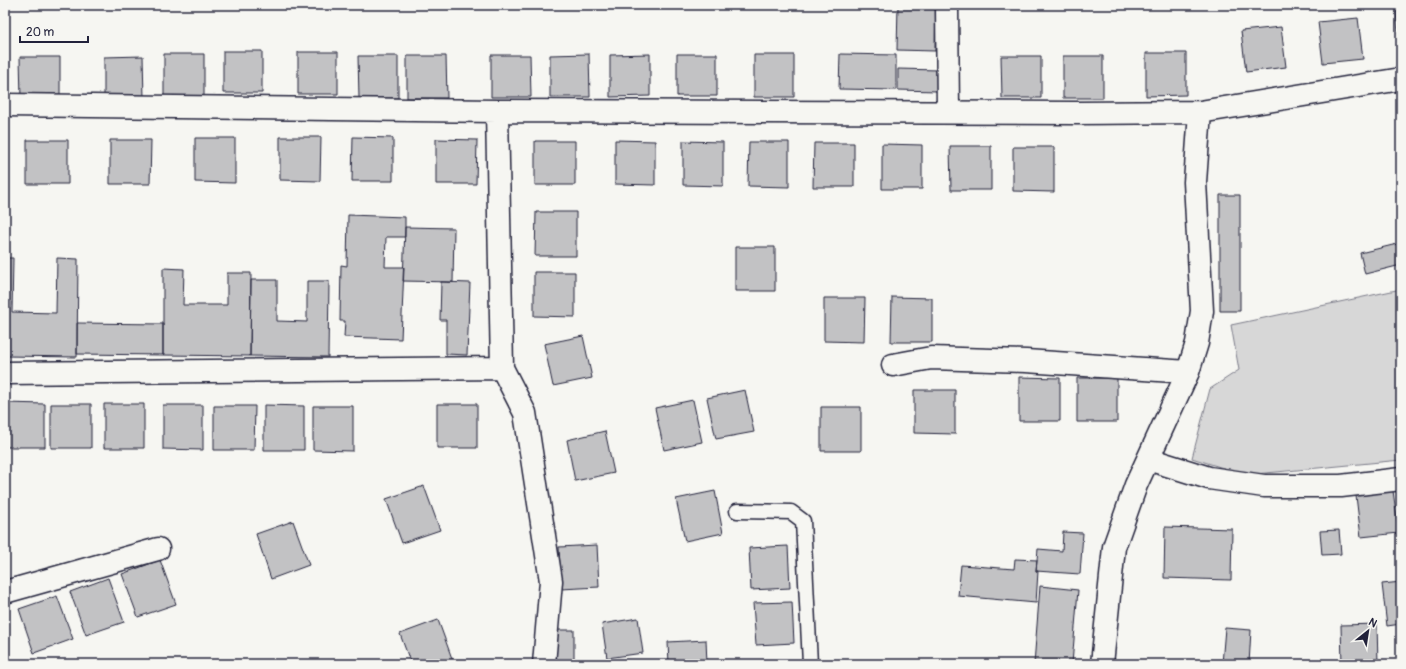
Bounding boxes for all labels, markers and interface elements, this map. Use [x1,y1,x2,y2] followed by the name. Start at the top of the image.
[20,18,88,44] scale bar
[26,25,55,40] text: 20 m
[1348,611,1388,651] north arrow
[1366,615,1380,631] text: N

